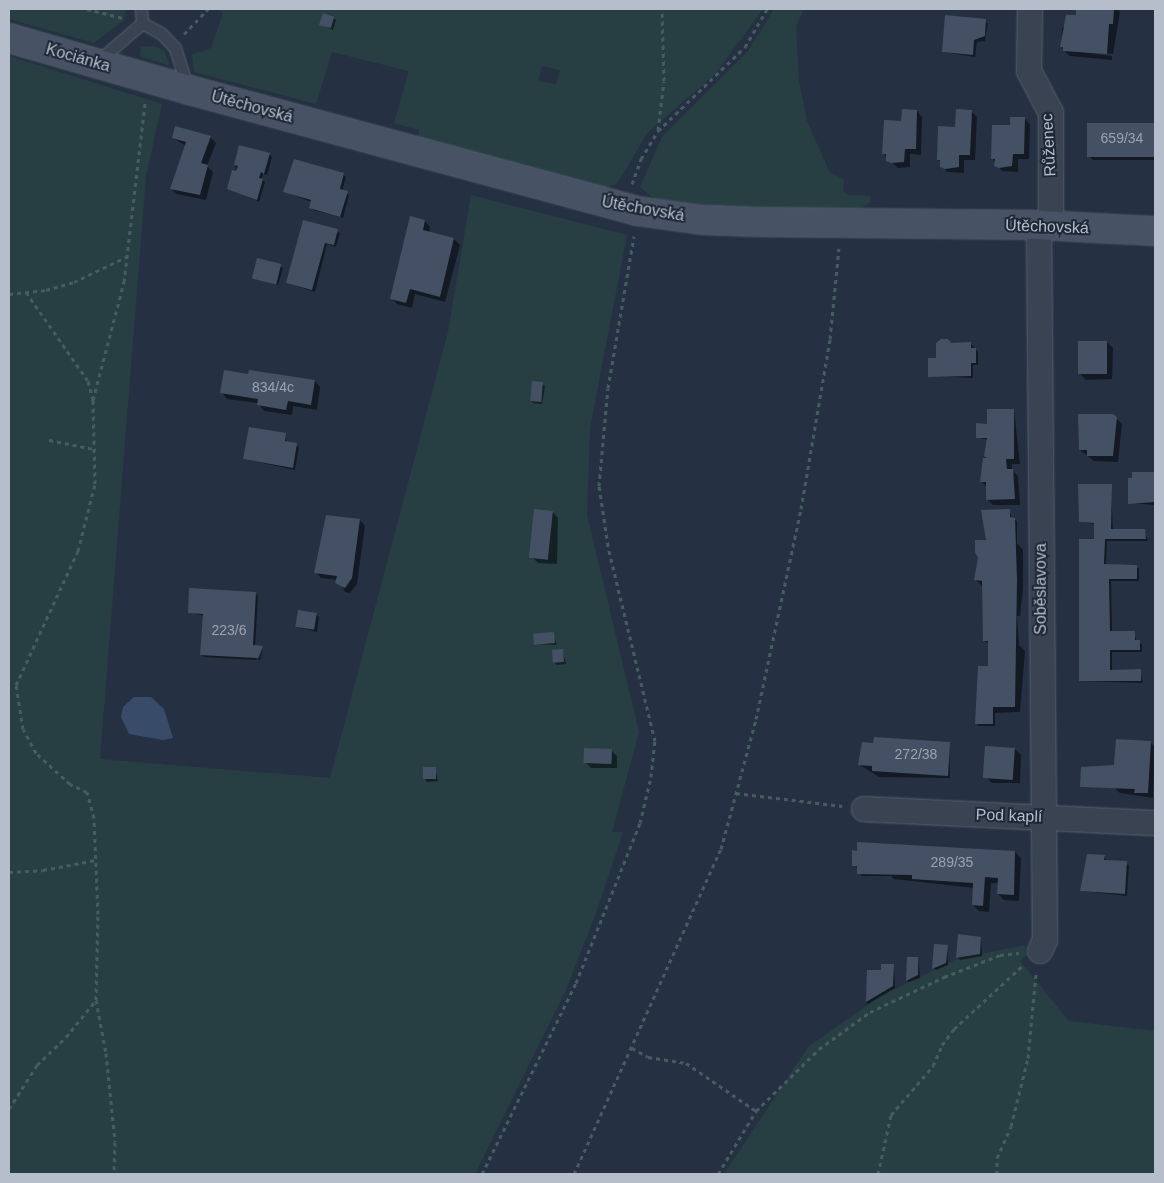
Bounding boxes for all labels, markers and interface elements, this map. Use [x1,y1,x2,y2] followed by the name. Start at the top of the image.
[44,40,112,76] street label: Kociánka
[209,87,295,127] street label: Útěchovská
[1038,113,1060,177] street label: Růženec
[1101,130,1143,146] house number: 659/34
[600,192,686,226] street label: Útěchovská
[1005,216,1089,238] street label: Útěchovská
[252,379,294,395] house number: 834/4c
[1031,543,1051,635] street label: Soběslavova
[211,622,247,638] house number: 223/6
[895,746,937,762] house number: 272/38
[975,805,1043,827] street label: Pod kaplí
[931,854,973,870] house number: 289/35

